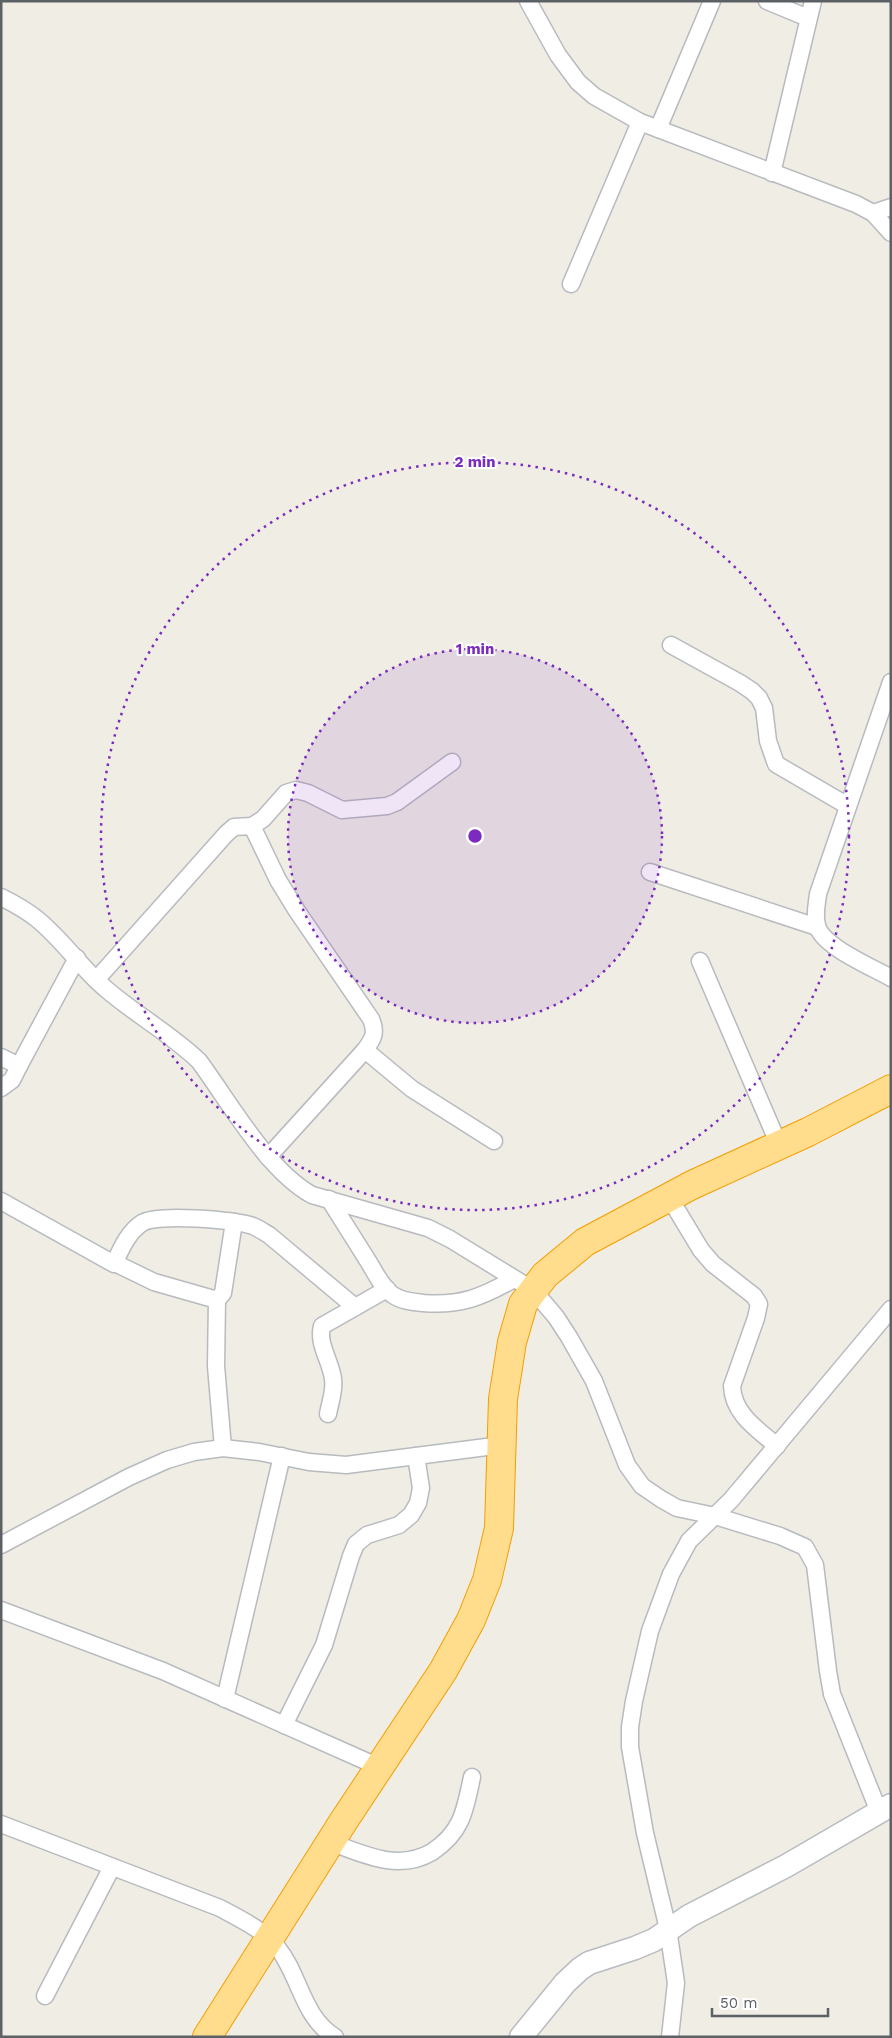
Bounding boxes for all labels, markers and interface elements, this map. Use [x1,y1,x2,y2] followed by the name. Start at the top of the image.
[454,453,496,471] text: 2 min
[456,640,494,658] text: 1 min
[466,827,484,845] centre of rings
[712,1986,828,2018] scale bar
[720,1994,757,2012] text: 50 m

